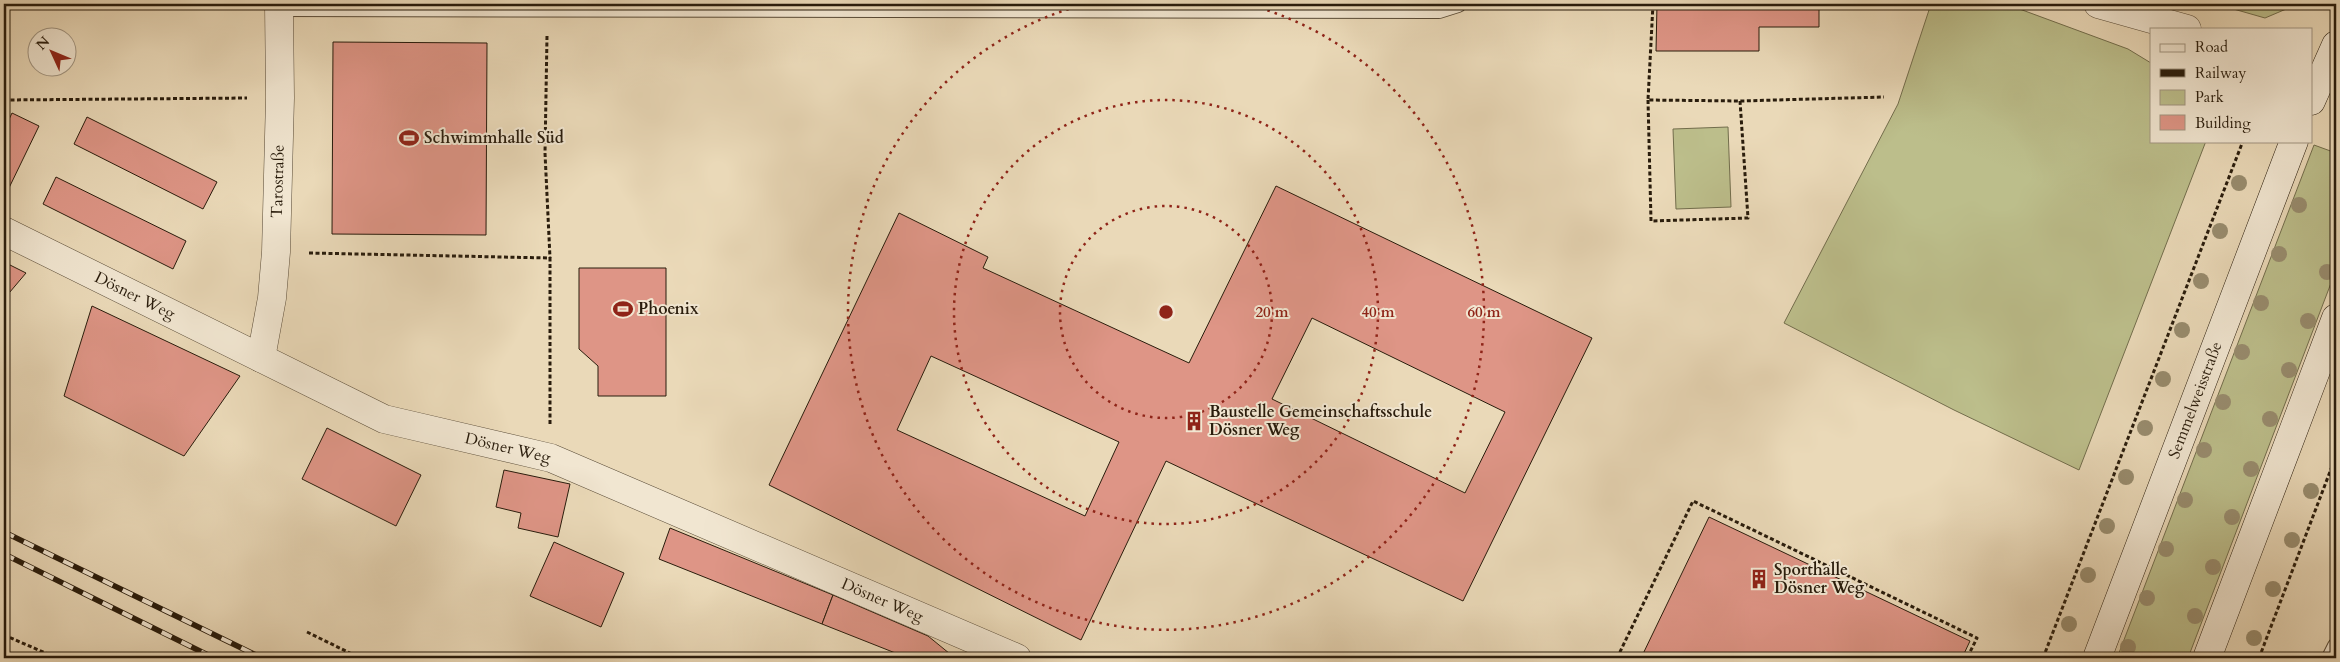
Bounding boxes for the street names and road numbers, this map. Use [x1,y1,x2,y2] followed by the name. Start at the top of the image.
[266,144,290,218] street label: Tarostraße
[91,266,179,325] street label: Dösner Weg
[2163,338,2228,462] street label: Semmelweisstraße
[463,427,553,469] street label: Dösner Weg
[838,573,927,628] street label: Dösner Weg

